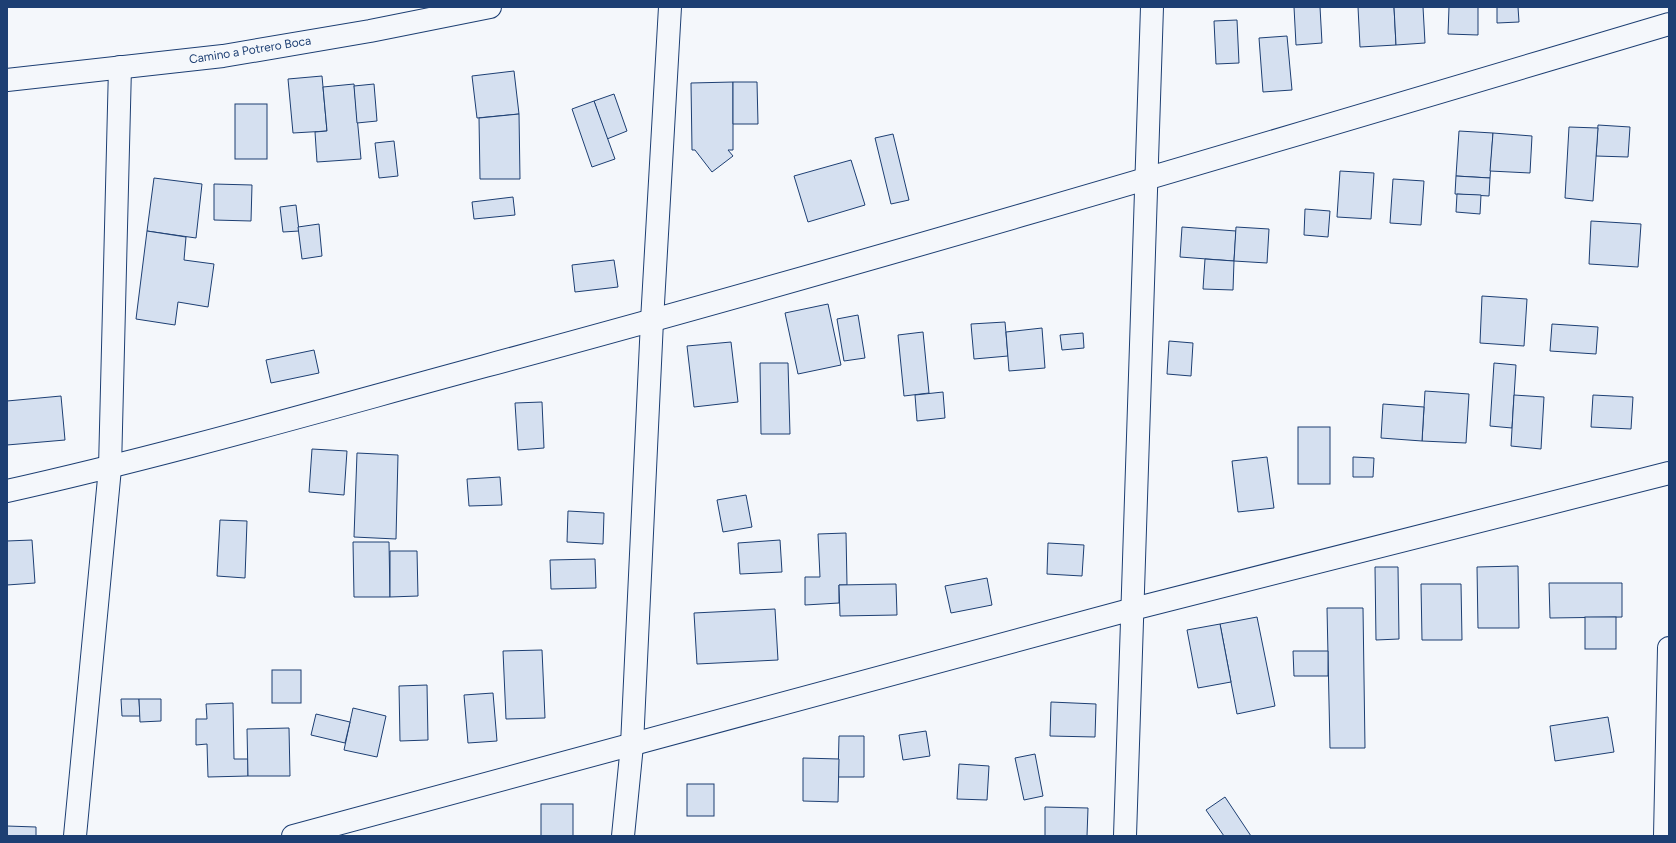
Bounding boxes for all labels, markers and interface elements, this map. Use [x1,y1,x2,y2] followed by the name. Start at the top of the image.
[188,33,312,67] street label: Camino a Potrero Boca

